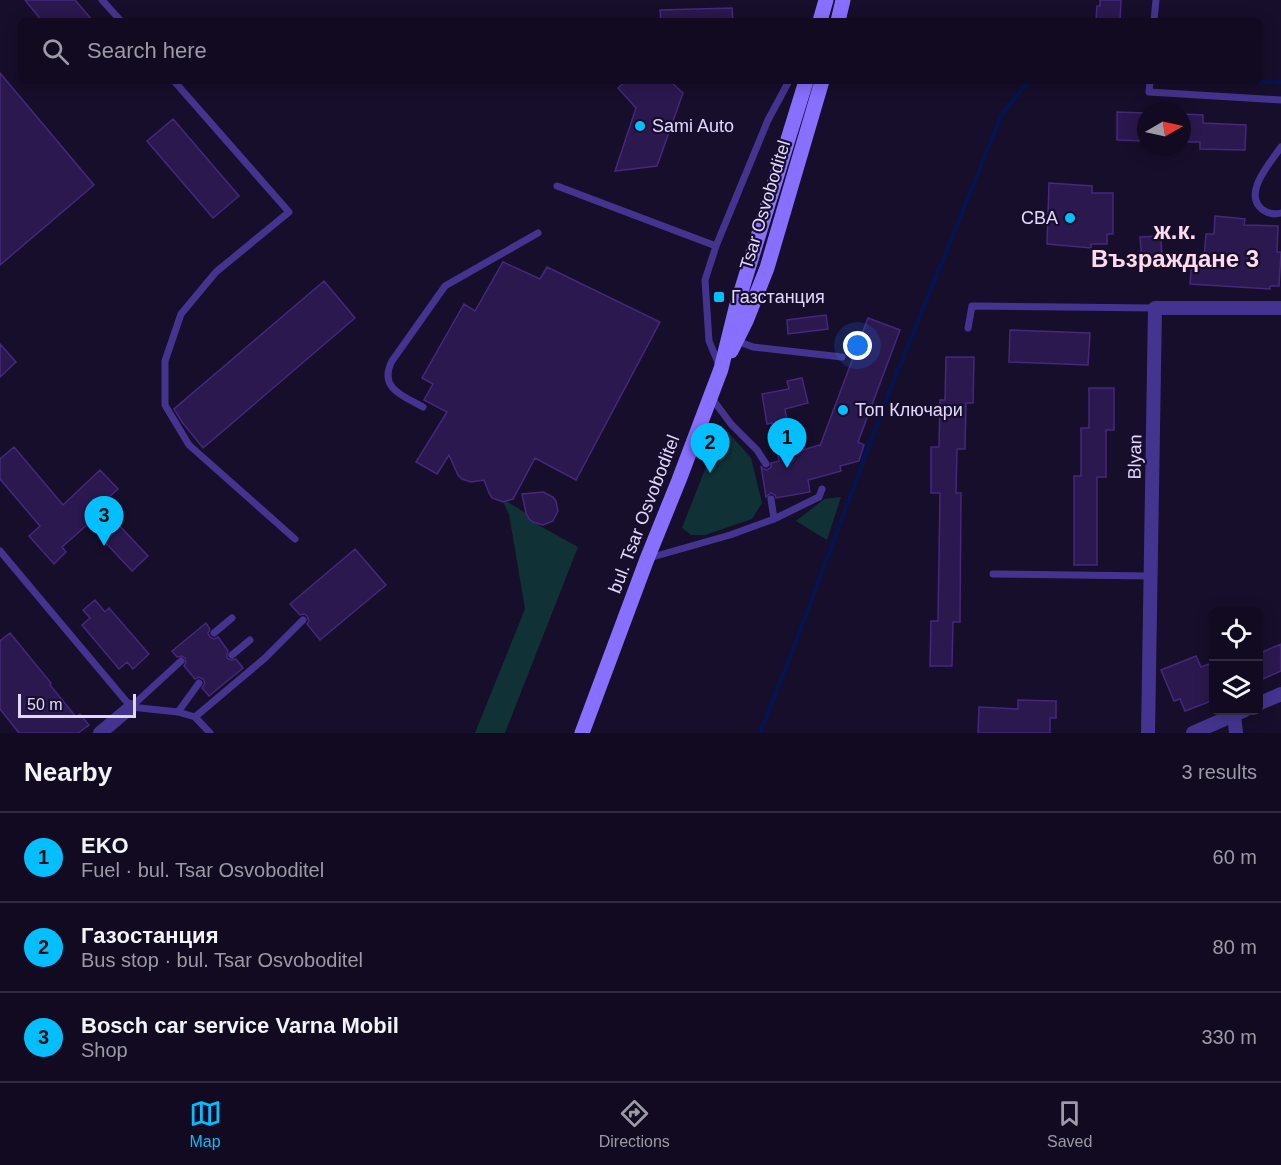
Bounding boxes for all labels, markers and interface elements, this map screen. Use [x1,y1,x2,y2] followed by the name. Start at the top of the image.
[18,18,1263,84] search box
[39,35,72,68] icon: search
[87,38,207,63] text: Search here
[1137,102,1191,156] north arrow
[652,116,734,136] place label: Sami Auto
[633,119,647,133] marker: Sami Auto
[736,138,794,272] street label: Tsar Osvoboditel
[1021,208,1058,228] place label: CBA
[1063,211,1077,225] marker: CBA
[1091,217,1259,272] district label: ж.к. Възраждане 3
[731,287,825,307] place label: Газстанция
[712,290,726,304] marker: Газстанция
[843,331,872,360] your location
[855,400,963,420] place label: Топ Ключари
[836,403,850,417] marker: Топ Ключари
[768,418,806,468] pin: 1
[690,424,730,473] pin: 2
[605,432,683,596] street label: bul. Tsar Osvoboditel
[1125,434,1145,480] street label: Blyan
[84,496,124,546] pin: 3
[1209,607,1263,715] map controls
[1209,607,1263,661] button: locate
[1209,661,1263,715] button: layers
[18,691,136,718] scale bar
[27,696,63,713] text: 50 m
[24,757,112,787] text: Nearby
[1181,761,1257,783] text: 3 results
[81,833,129,858] text: EKO
[38,846,49,868] text: 1
[1213,846,1257,868] text: 60 m
[81,859,324,881] text: Fuel · bul. Tsar Osvoboditel
[81,923,218,948] text: Газoстанция
[38,936,49,958] text: 2
[1213,936,1257,958] text: 80 m
[81,949,363,971] text: Bus stop · bul. Tsar Osvoboditel
[81,1013,399,1038] text: Bosch car service Varna Mobil
[38,1026,49,1048] text: 3
[1201,1026,1257,1048] text: 330 m
[81,1039,128,1061] text: Shop
[189,1097,222,1151] tab: Map
[599,1097,670,1151] tab: Directions
[1047,1097,1092,1151] tab: Saved

